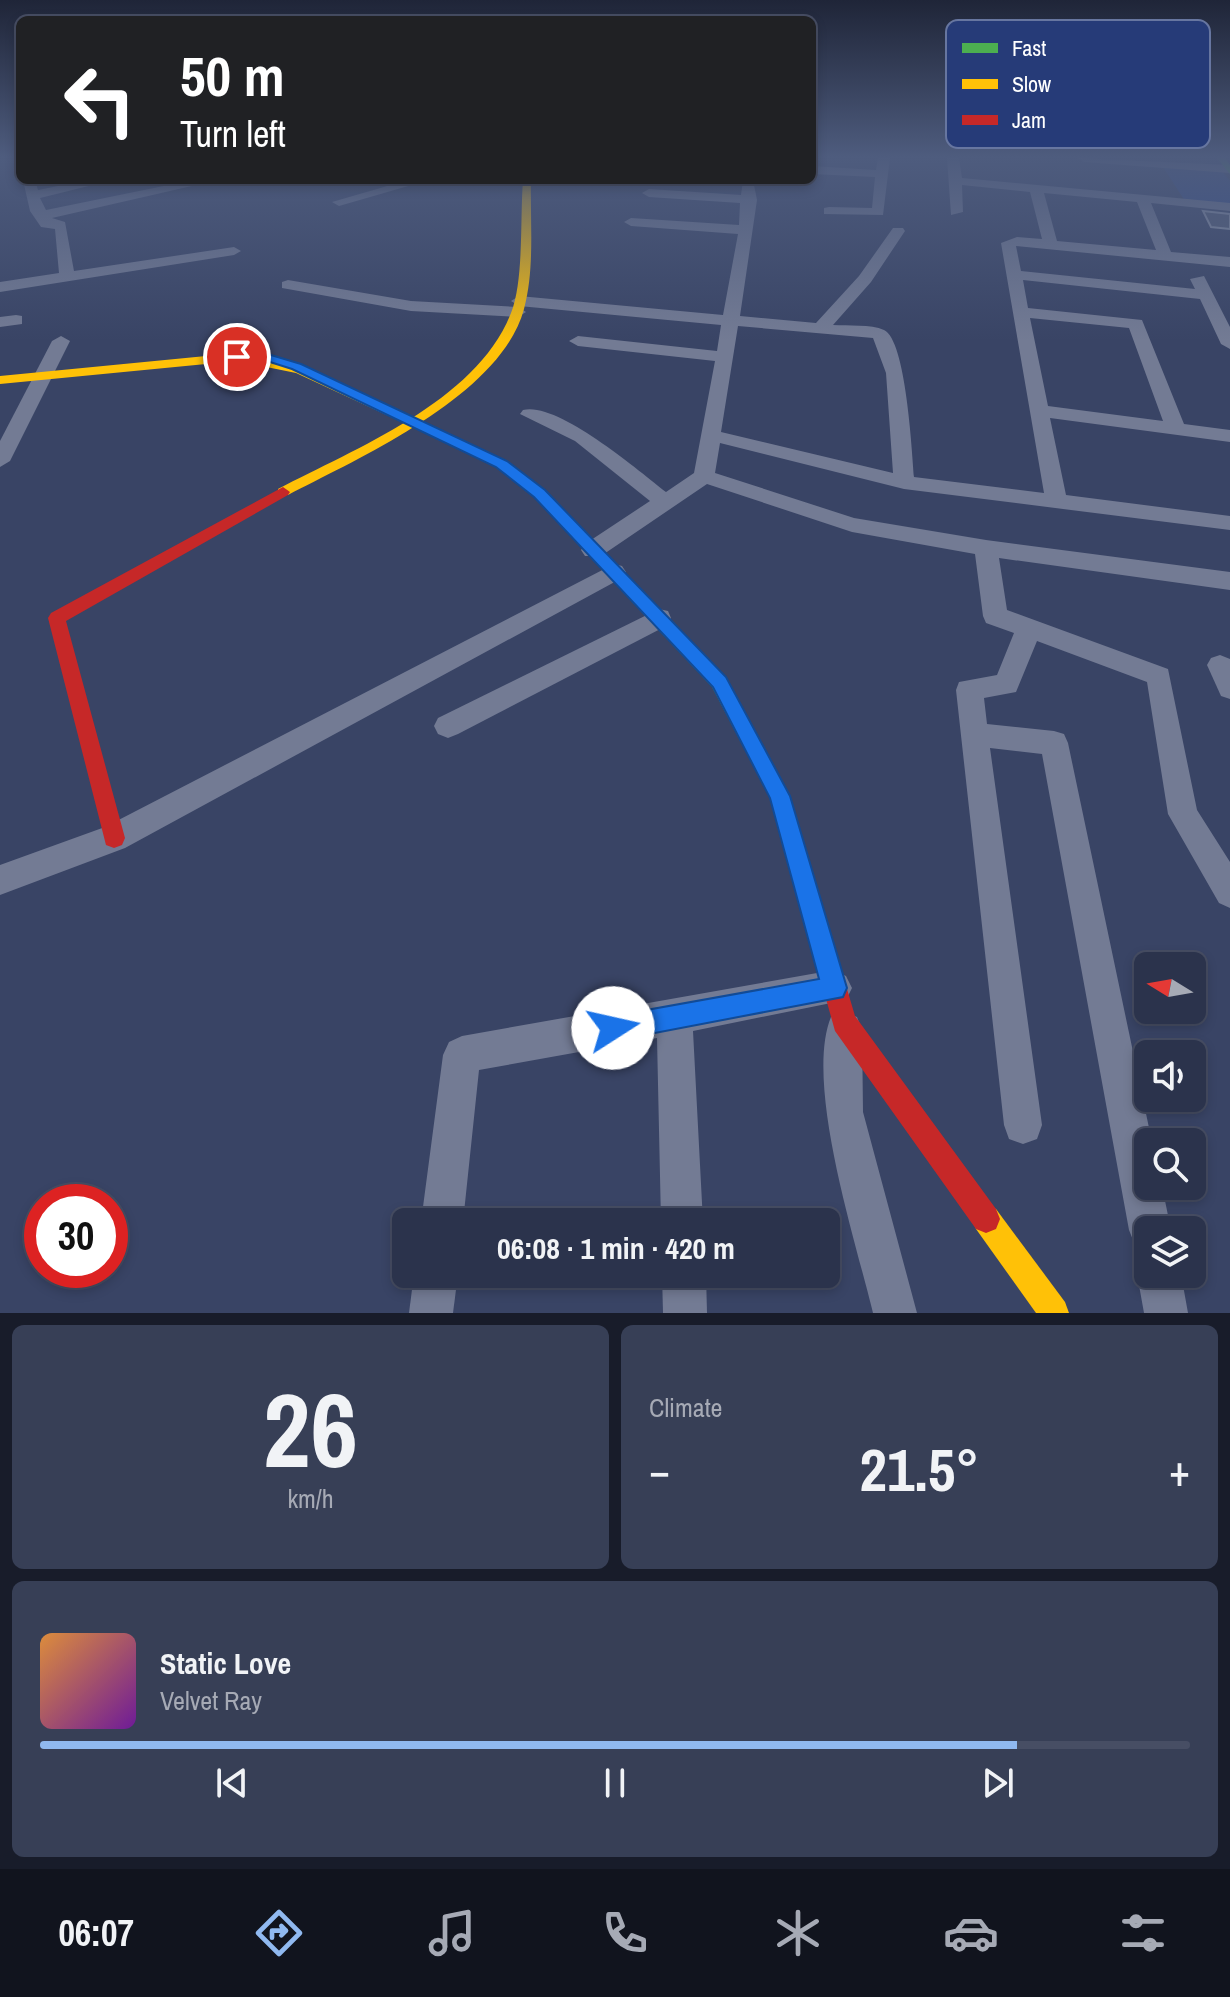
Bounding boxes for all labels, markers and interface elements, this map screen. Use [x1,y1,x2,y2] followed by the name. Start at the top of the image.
[946,20,1210,148] legend
[1012,33,1046,63] text: Fast
[180,38,285,113] text: 50 m
[48,48,152,152] icon: left
[1012,69,1051,99] text: Slow
[1012,105,1046,135] text: Jam
[180,110,286,158] text: Turn left
[203,323,271,391] pin
[215,335,259,379] icon: arrive
[1134,952,1206,1024] north arrow
[1134,952,1206,1288] map controls
[571,986,655,1070] position arrow
[1134,1040,1206,1112] button: sound
[1134,1128,1206,1200] button: search
[24,1184,128,1288] speed limit sign: 30
[1134,1216,1206,1288] button: layers
[497,1228,735,1268] text: 06:08 · 1 min · 420 m
[263,1359,358,1499] text: 26
[649,1390,722,1425] text: Climate
[860,1429,979,1510] text: 21.5°
[649,1440,670,1500] text: −
[1169,1440,1190,1500] text: +
[287,1481,334,1516] text: km/h
[160,1643,291,1683] text: Static Love
[160,1683,262,1718] text: Velvet Ray
[210,1761,254,1805] icon: previous
[593,1761,637,1805] icon: pause
[976,1761,1020,1805] icon: next
[251,1905,307,1961] icon: directions
[424,1905,480,1961] icon: music
[597,1905,653,1961] icon: phone
[770,1905,826,1961] icon: climate
[943,1905,999,1961] icon: car
[1115,1905,1171,1961] icon: filters
[58,1909,134,1957] text: 06:07

